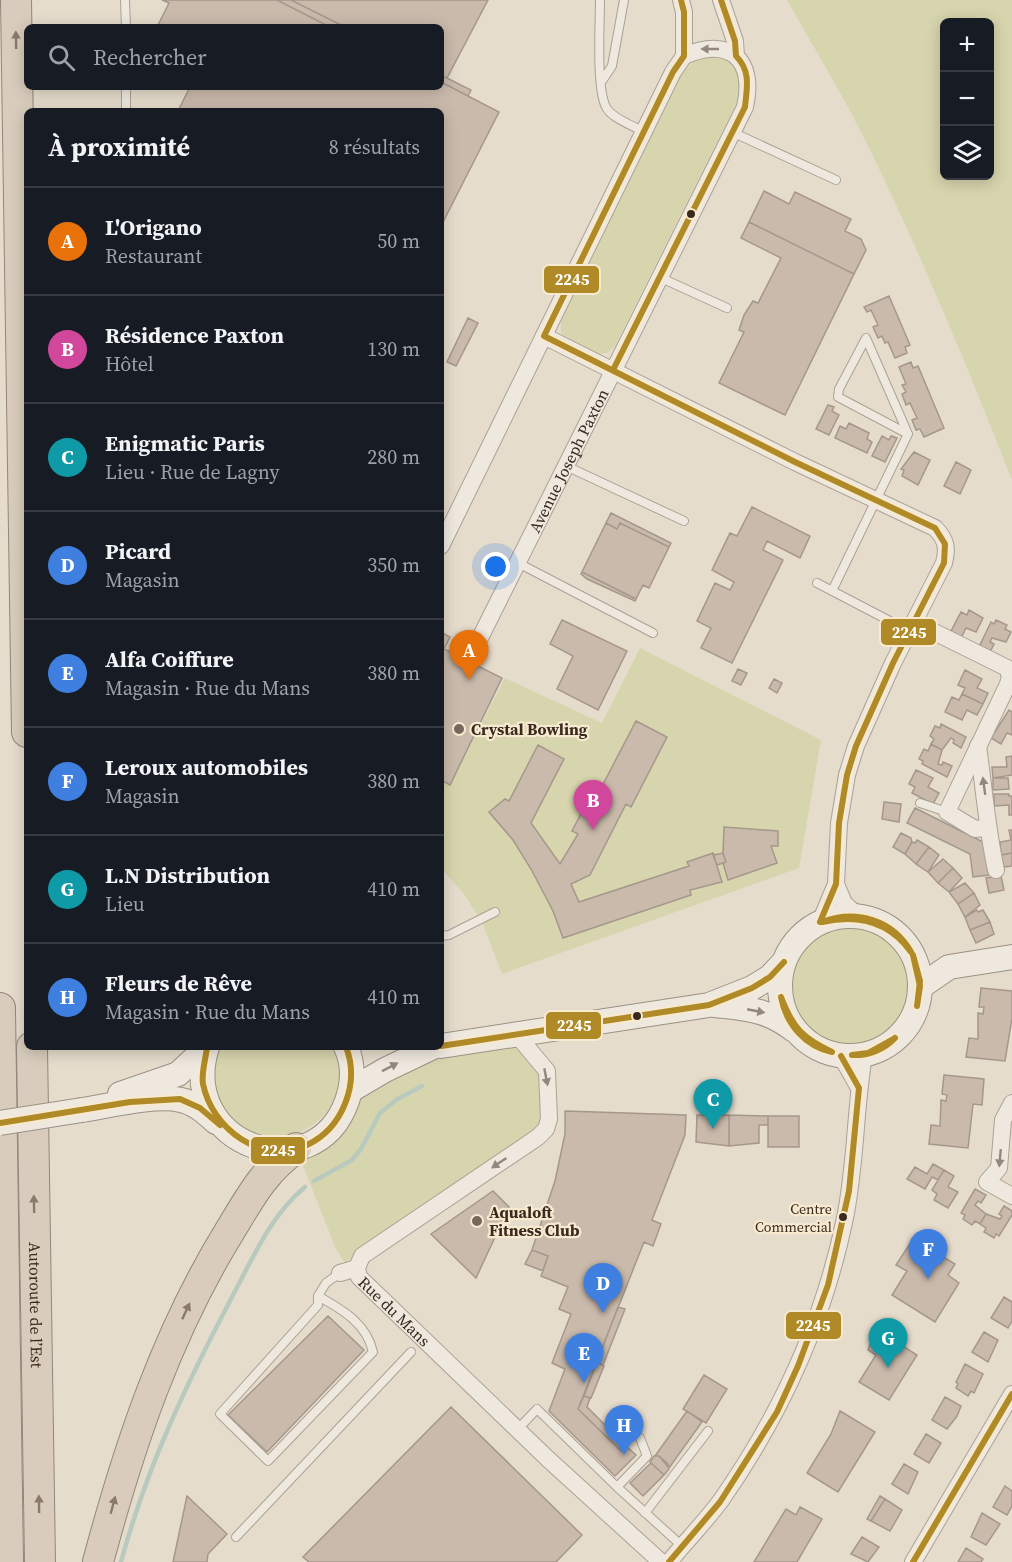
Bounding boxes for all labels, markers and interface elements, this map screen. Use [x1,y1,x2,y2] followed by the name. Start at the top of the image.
[940,18,994,180] map controls
[940,18,994,72] button: +
[24,24,444,90] search box
[11,30,21,49] one-way arrow
[45,41,78,74] icon: search
[93,42,207,72] text: Rechercher
[700,44,719,54] one-way arrow
[940,72,994,126] button: −
[940,126,994,180] button: layers
[48,129,190,165] text: À proximité
[329,133,420,161] text: 8 résultats
[685,208,697,220] unlabelled marker
[105,212,202,242] text: L'Origano
[61,227,74,255] text: A
[377,227,420,255] text: 50 m
[105,242,202,270] text: Restaurant
[543,265,600,294] line badge: 2245
[555,268,590,290] text: 2245
[105,320,284,350] text: Résidence Paxton
[61,335,74,363] text: B
[367,335,420,363] text: 130 m
[105,350,154,378] text: Hôtel
[523,385,614,536] street label: Avenue Joseph Paxton
[105,428,265,458] text: Enigmatic Paris
[61,443,74,471] text: C
[367,443,420,471] text: 280 m
[105,458,279,486] text: Lieu · Rue de Lagny
[105,536,171,566] text: Picard
[60,551,75,579] text: D
[367,551,420,579] text: 350 m
[481,552,510,581] your location
[105,566,180,594] text: Magasin
[880,618,937,646] line badge: 2245
[892,621,927,643] text: 2245
[450,630,488,680] pin: A
[105,644,234,674] text: Alfa Coiffure
[62,659,73,687] text: E
[367,659,420,687] text: 380 m
[105,674,310,702] text: Magasin · Rue du Mans
[471,718,588,740] place label: Crystal Bowling
[452,722,466,736] marker: Crystal Bowling
[105,752,308,782] text: Leroux automobiles
[62,767,73,795] text: F
[367,767,420,795] text: 380 m
[980,777,989,796] one-way arrow
[574,780,612,830] pin: B
[105,782,180,810] text: Magasin
[105,860,270,890] text: L.N Distribution
[61,875,74,903] text: G
[367,875,420,903] text: 410 m
[105,890,145,918] text: Lieu
[105,968,252,998] text: Fleurs de Rêve
[60,983,75,1011] text: H
[367,983,420,1011] text: 410 m
[105,998,310,1026] text: Magasin · Rue du Mans
[747,1007,766,1016] one-way arrow
[631,1010,643,1022] unlabelled marker
[545,1011,602,1040] line badge: 2245
[557,1014,592,1036] text: 2245
[381,1063,398,1072] one-way arrow
[542,1068,551,1087] one-way arrow
[694,1080,732,1129] pin: C
[250,1136,306,1165] line badge: 2245
[261,1139,296,1161] text: 2245
[995,1148,1005,1167] one-way arrow
[491,1157,507,1168] one-way arrow
[29,1194,39,1213] one-way arrow
[755,1199,832,1237] place label: Centre Commercial
[489,1201,580,1241] place label: Aqualoft Fitness Club
[837,1211,849,1223] marker: Centre Commercial
[470,1214,484,1228] marker: Aqualoft Fitness Club
[908,1230,948,1279] pin: F
[24,1242,48,1369] street label: Autoroute de l’Est
[584,1264,622,1313] pin: D
[354,1271,435,1351] street label: Rue du Mans
[181,1302,191,1320] one-way arrow
[785,1311,842,1340] line badge: 2245
[796,1314,831,1336] text: 2245
[868,1318,908,1368] pin: G
[564,1334,604,1383] pin: E
[604,1406,644,1455] pin: H
[34,1494,44,1513] one-way arrow
[109,1496,118,1514] one-way arrow

